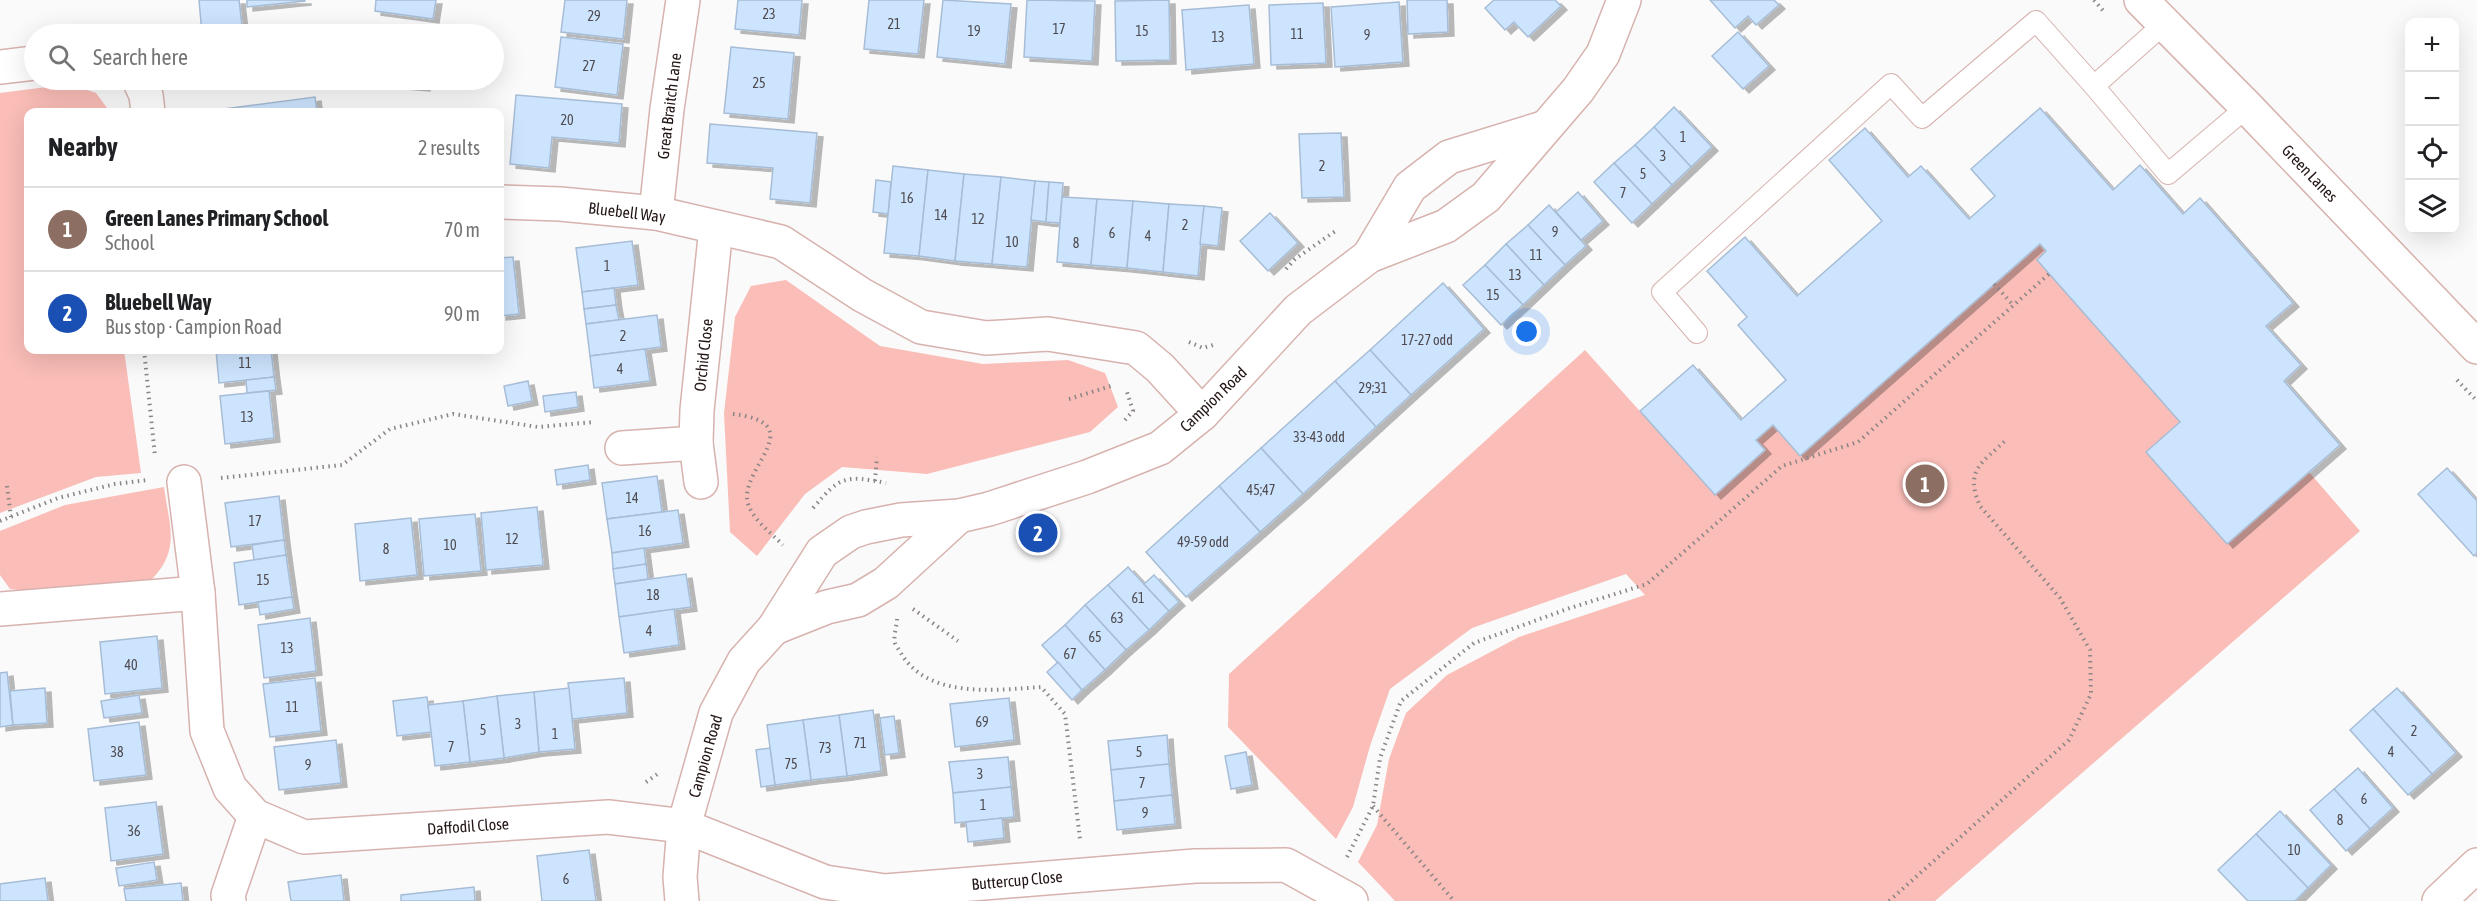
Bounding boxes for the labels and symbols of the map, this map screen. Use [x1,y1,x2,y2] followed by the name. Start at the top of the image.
[762,6,776,22] house number: 23
[587,8,601,24] house number: 29
[887,16,901,32] house number: 21
[1052,21,1066,37] house number: 17
[967,23,981,39] house number: 19
[1135,23,1149,39] house number: 15
[1290,26,1304,42] house number: 11
[1364,27,1370,43] house number: 9
[1211,29,1225,45] house number: 13
[654,52,684,160] street label: Great Braitch Lane
[582,58,596,74] house number: 27
[752,75,766,91] house number: 25
[560,112,574,128] house number: 20
[1680,129,1686,145] house number: 1
[2279,141,2342,205] street label: Green Lanes
[1660,148,1666,164] house number: 3
[1319,158,1325,174] house number: 2
[1640,166,1646,182] house number: 5
[1620,185,1626,201] house number: 7
[900,190,914,206] house number: 16
[587,198,667,227] street label: Bluebell Way
[934,207,948,223] house number: 14
[971,211,985,227] house number: 12
[1182,217,1188,233] house number: 2
[1552,224,1558,240] house number: 9
[1109,225,1116,241] house number: 6
[1145,228,1152,244] house number: 4
[1005,234,1019,250] house number: 10
[1073,235,1080,251] house number: 8
[1529,247,1543,263] house number: 11
[604,258,610,274] house number: 1
[1508,267,1522,283] house number: 13
[1486,287,1500,303] house number: 15
[1512,317,1541,346] your location
[690,318,716,392] street label: Orchid Close
[620,328,626,344] house number: 2
[1401,332,1453,348] house number: 17-27 odd
[238,355,252,371] house number: 11
[617,361,624,377] house number: 4
[1176,363,1251,436] street label: Campion Road
[1359,380,1387,396] house number: 29;31
[240,409,254,425] house number: 13
[1293,429,1345,445] house number: 33-43 odd
[1906,462,1944,506] pin: 1
[1247,482,1275,498] house number: 45;47
[625,490,639,506] house number: 14
[1018,510,1058,556] pin: 2
[248,513,262,529] house number: 17
[638,523,652,539] house number: 16
[505,531,519,547] house number: 12
[1177,534,1229,550] house number: 49-59 odd
[443,537,457,553] house number: 10
[383,541,390,557] house number: 8
[256,572,270,588] house number: 15
[646,587,660,603] house number: 18
[1131,590,1145,606] house number: 61
[1110,610,1124,626] house number: 63
[646,623,653,639] house number: 4
[1088,629,1102,645] house number: 65
[280,640,294,656] house number: 13
[1063,646,1077,662] house number: 67
[124,657,138,673] house number: 40
[285,699,299,715] house number: 11
[685,712,726,800] street label: Campion Road
[975,714,989,730] house number: 69
[515,716,521,732] house number: 3
[480,722,486,738] house number: 5
[2411,723,2417,739] house number: 2
[552,726,558,742] house number: 1
[853,735,867,751] house number: 71
[448,739,454,755] house number: 7
[818,740,832,756] house number: 73
[110,744,124,760] house number: 38
[1136,744,1142,760] house number: 5
[2388,744,2395,760] house number: 4
[784,756,798,772] house number: 75
[305,757,311,773] house number: 9
[977,766,983,782] house number: 3
[1139,775,1145,791] house number: 7
[2361,791,2368,807] house number: 6
[980,797,986,813] house number: 1
[1142,805,1148,821] house number: 9
[2337,812,2344,828] house number: 8
[426,814,510,838] street label: Daffodil Close
[127,823,141,839] house number: 36
[2287,842,2301,858] house number: 10
[971,867,1063,894] street label: Buttercup Close
[563,871,570,887] house number: 6

